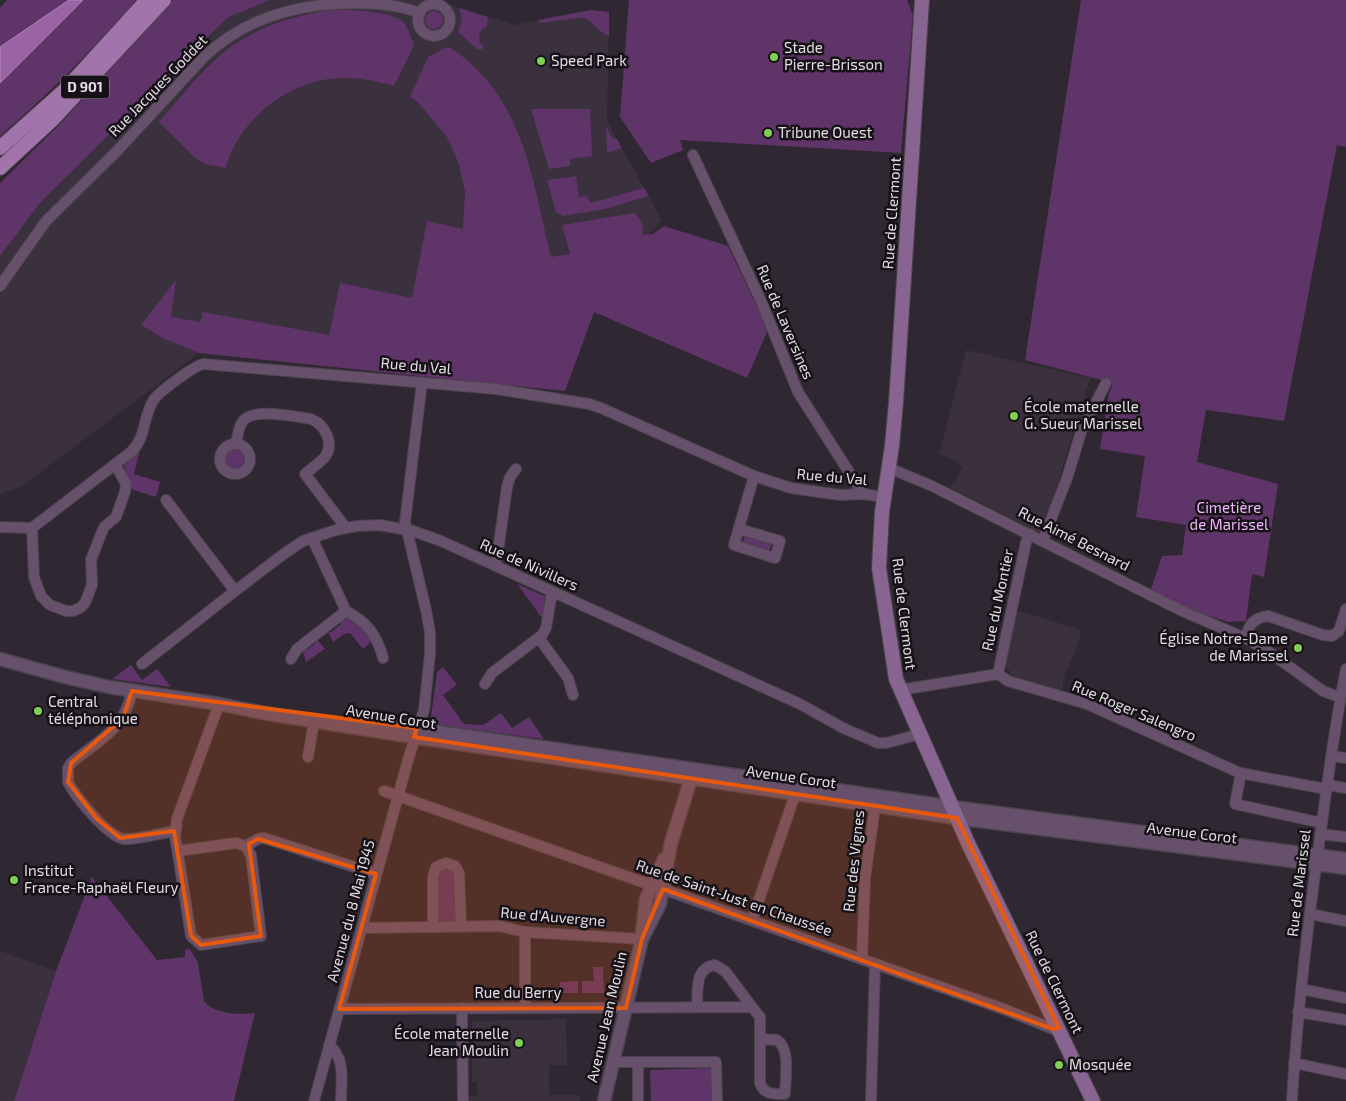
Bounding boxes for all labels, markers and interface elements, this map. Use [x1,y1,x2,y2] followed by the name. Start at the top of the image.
[104,30,211,140] street label: Rue Jacques Goddet
[784,38,883,73] place label: Stade Pierre-Brisson
[551,51,627,69] place label: Speed Park
[768,51,780,63] marker: Stade Pierre-Brisson
[535,55,547,67] marker: Speed Park
[61,75,109,98] road number: D 901
[778,123,873,141] place label: Tribune Ouest
[762,127,774,139] marker: Tribune Ouest
[878,156,904,270] street label: Rue de Clermont
[754,262,818,382] street label: Rue de Laversines
[380,353,453,377] street label: Rue du Val
[1024,397,1142,432] place label: École maternelle G. Sueur Marissel
[1008,410,1020,422] marker: École maternelle G. Sueur Marissel
[796,464,869,488] street label: Rue du Val
[1190,498,1269,533] park label: Cimetière de Marissel
[1016,502,1133,574] street label: Rue Aimé Besnard
[477,534,581,594] street label: Rue de Nivillers
[977,547,1017,652] street label: Rue du Montier
[889,557,921,671] street label: Rue de Clermont
[1159,629,1289,664] place label: Église Notre-Dame de Marissel
[1292,642,1304,654] marker: Église Notre-Dame de Marissel
[1070,676,1199,744] street label: Rue Roger Salengro
[48,692,138,727] place label: Central téléphonique
[345,700,438,732] street label: Avenue Corot
[32,705,44,717] marker: Central téléphonique
[745,761,838,791] street label: Avenue Corot
[839,809,867,913] street label: Rue des Vignes
[1146,818,1239,847] street label: Avenue Corot
[1282,828,1314,938] street label: Rue de Marissel
[322,837,378,984] street label: Avenue du 8 Mai 1945
[634,855,835,939] street label: Rue de Saint-Just en Chaussée
[24,861,179,896] place label: Institut France-Raphaël Fleury
[8,874,20,886] marker: Institut France-Raphaël Fleury
[500,902,606,930] street label: Rue d'Auvergne
[1022,927,1088,1036] street label: Rue de Clermont
[582,950,630,1084] street label: Avenue Jean Moulin
[474,983,562,1001] street label: Rue du Berry
[394,1024,509,1059] place label: École maternelle Jean Moulin
[513,1037,525,1049] marker: École maternelle Jean Moulin
[1069,1055,1132,1073] place label: Mosquée
[1053,1059,1065,1071] marker: Mosquée

